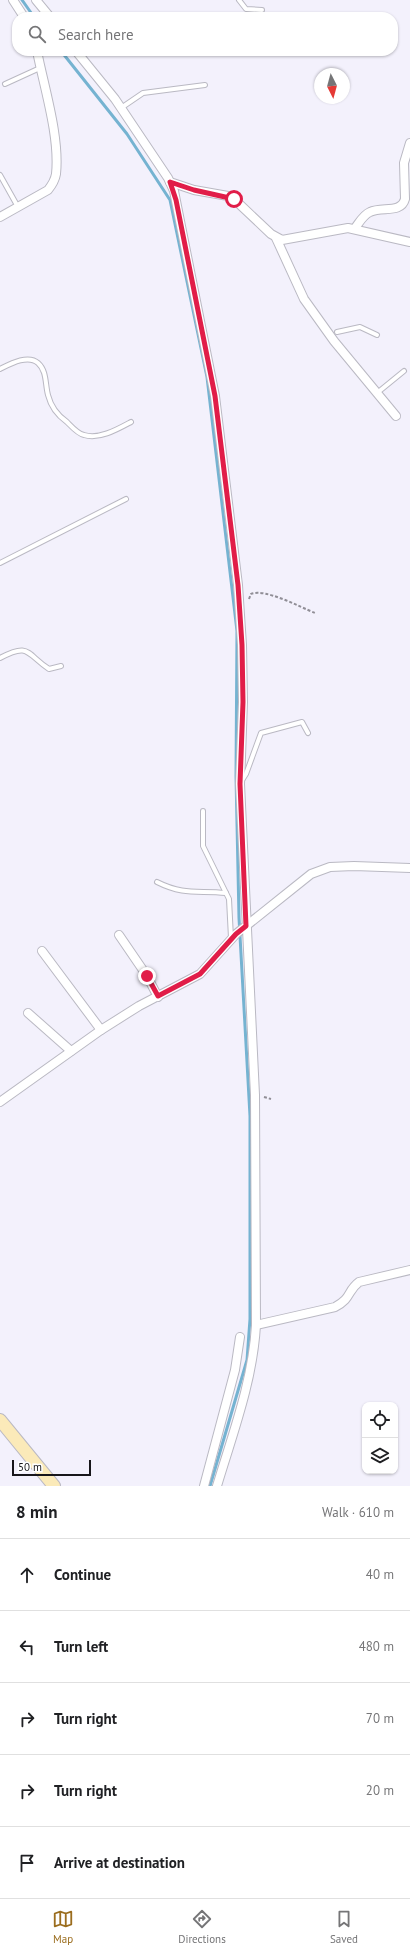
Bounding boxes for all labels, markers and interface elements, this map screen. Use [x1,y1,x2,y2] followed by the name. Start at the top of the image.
[12,12,398,56] search box
[26,23,48,45] icon: search
[58,25,134,44] text: Search here
[314,68,350,104] north arrow
[225,190,243,208] route start
[138,967,156,985] route end
[362,1402,398,1474] map controls
[362,1402,398,1438] button: locate
[362,1438,398,1474] button: layers
[12,1458,91,1477] scale bar
[18,1460,42,1474] text: 50 m
[16,1501,57,1523] text: 8 min
[322,1504,394,1521] text: Walk · 610 m
[16,1564,38,1586] icon: ahead
[54,1565,111,1584] text: Continue
[366,1566,394,1583] text: 40 m
[16,1636,38,1658] icon: left
[54,1637,108,1656] text: Turn left
[359,1638,394,1655] text: 480 m
[16,1708,38,1730] icon: right
[54,1709,117,1728] text: Turn right
[366,1710,394,1727] text: 70 m
[16,1780,38,1802] icon: right
[54,1781,117,1800] text: Turn right
[366,1782,394,1799] text: 20 m
[16,1852,38,1874] icon: arrive
[54,1853,185,1872] text: Arrive at destination
[52,1908,74,1946] tab: Map
[178,1908,226,1946] tab: Directions
[330,1908,358,1946] tab: Saved

